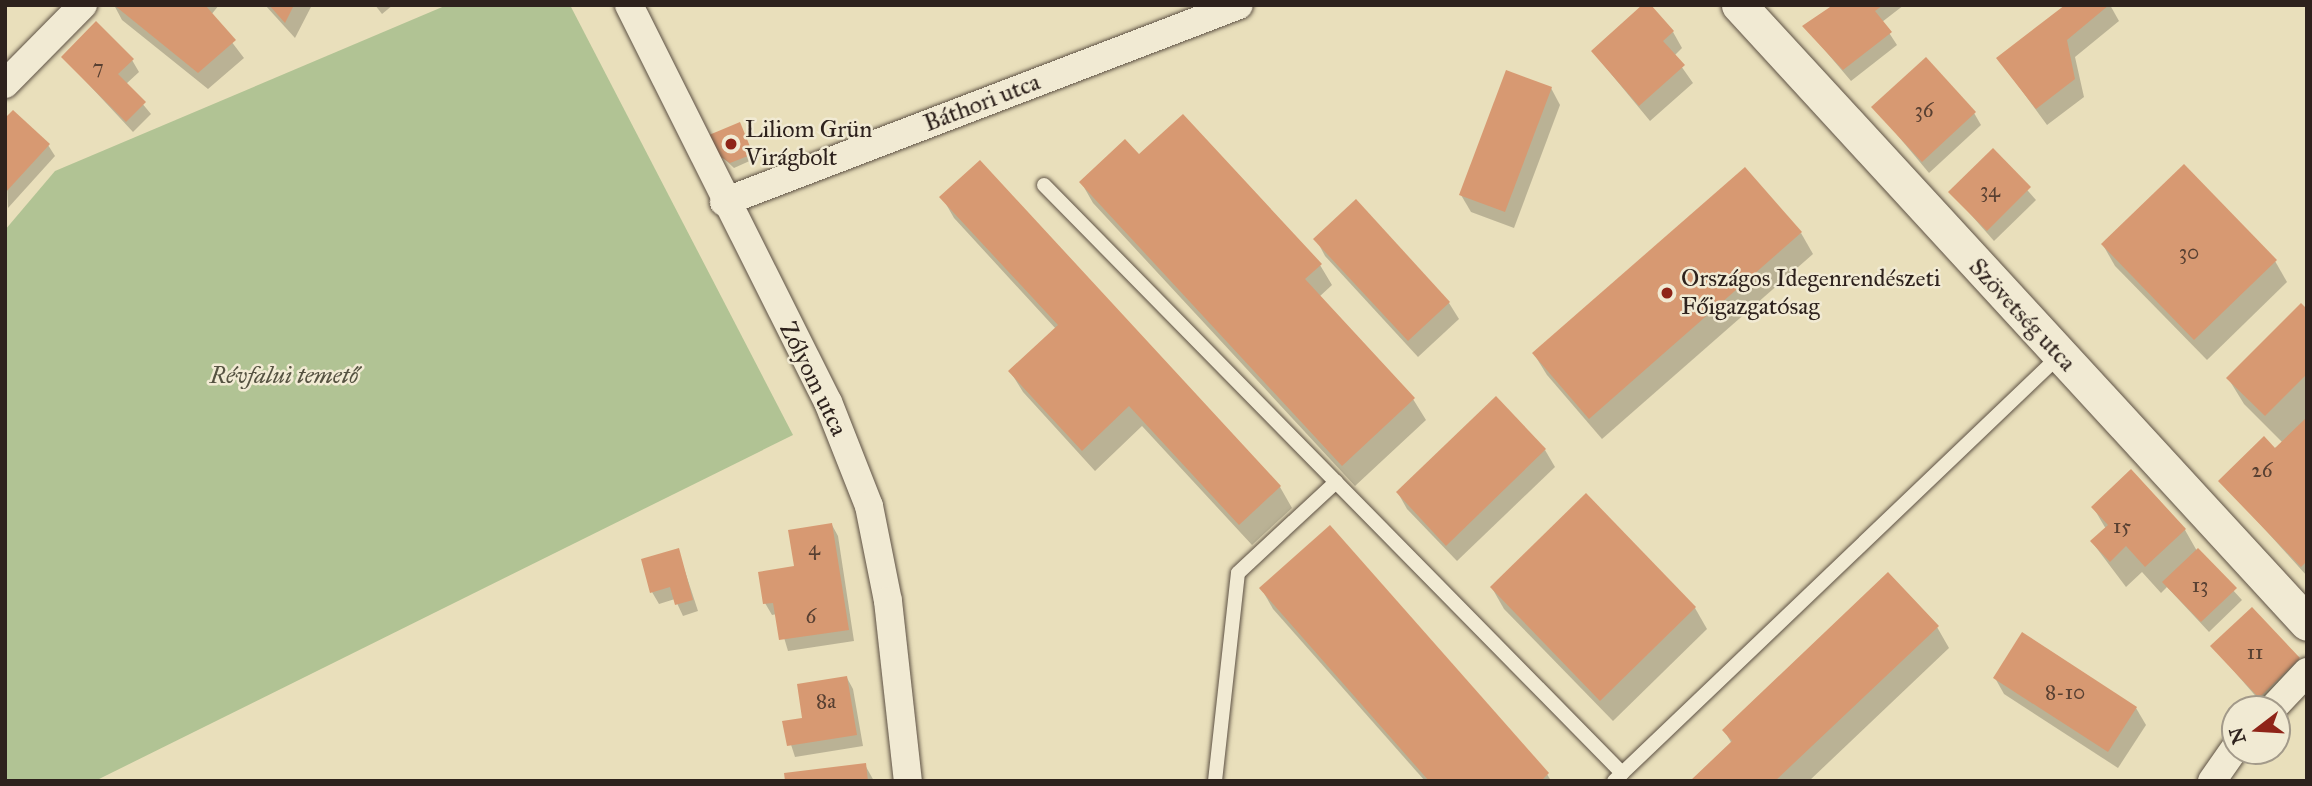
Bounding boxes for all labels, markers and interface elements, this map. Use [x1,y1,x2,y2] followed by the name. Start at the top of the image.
[92,54,104,80] house number: 7
[920,68,1044,138] street label: Báthori utca
[1914,97,1934,123] house number: 36
[745,116,872,172] place label: Liliom Grün Virágbolt
[723,136,739,152] marker: Liliom Grün Virágbolt
[1980,177,2000,203] house number: 34
[2179,239,2199,265] house number: 30
[1963,253,2081,377] street label: Szövetség utca
[1681,265,1941,321] place label: Országos Idegenrendészeti Főigazgatósag
[1659,285,1675,301] marker: Országos Idegenrendészeti Főigazgatósag
[773,317,853,441] street label: Zólyom utca
[210,362,358,390] park label: Révfalui temető
[2251,457,2273,483] house number: 26
[2113,513,2131,539] house number: 15
[808,535,820,561] house number: 4
[2192,572,2208,598] house number: 13
[806,603,816,629] house number: 6
[2247,639,2263,665] house number: 11
[2045,679,2085,705] house number: 8-10
[816,688,836,714] house number: 8a
[2221,695,2291,765] north arrow
[2224,725,2251,747] text: N

